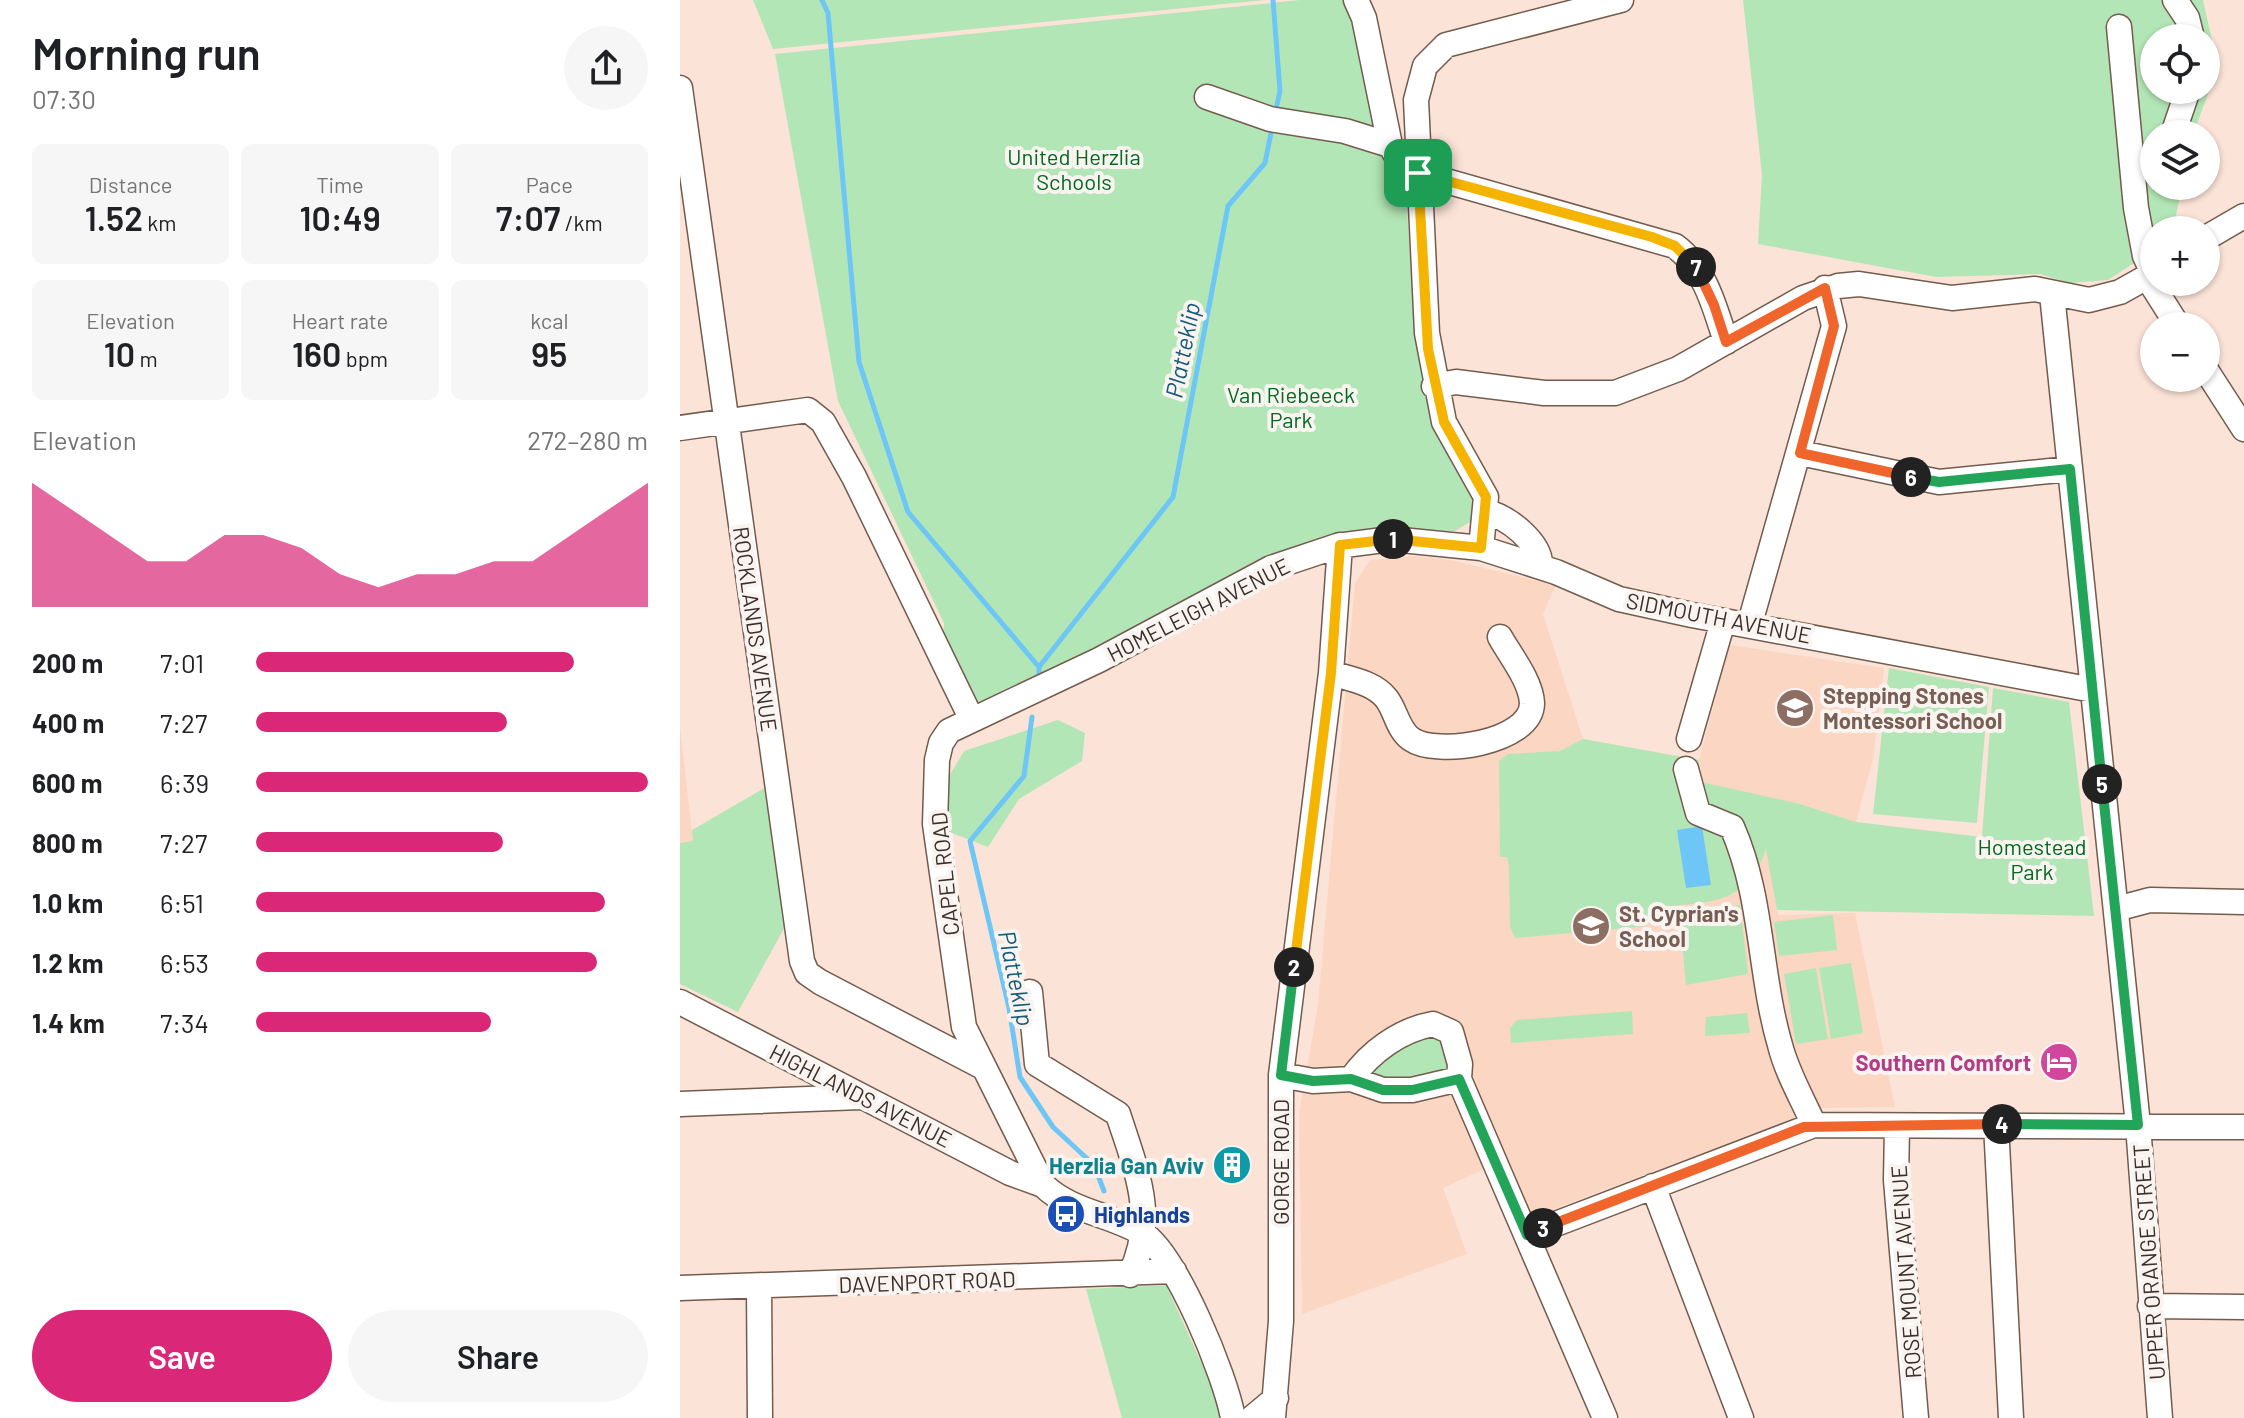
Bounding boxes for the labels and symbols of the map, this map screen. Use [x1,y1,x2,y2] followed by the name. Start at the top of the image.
[1384,139,1452,207] pin
[1007,143,1141,194] park label: United Herzlia Schools
[1676,247,1716,287] pin: 7
[1159,300,1205,400] water label: Platteklip
[1227,381,1355,432] park label: Van Riebeeck Park
[1891,457,1931,497] pin: 6
[1373,519,1413,559] pin: 1
[729,525,783,733] street label: ROCKLANDS AVENUE
[1102,552,1294,666] street label: HOMELEIGH AVENUE
[1624,586,1814,648] street label: SIDMOUTH AVENUE
[1823,682,2002,733] place label: Stepping Stones Montessori School
[1774,687,1816,729] school or university icon: Stepping Stones Montessori School
[2082,764,2122,804] pin: 5
[925,811,963,937] street label: CAPEL ROAD
[1977,833,2087,884] park label: Homestead Park
[1619,900,1739,951] place label: St. Cyprian's School
[1570,905,1612,947] school or university icon: St. Cyprian's School
[993,928,1041,1028] water label: Platteklip
[1274,947,1314,987] pin: 2
[766,1038,956,1152] street label: HIGHLANDS AVENUE
[2038,1041,2080,1083] hotel icon: Southern Comfort
[1855,1049,2031,1075] place label: Southern Comfort
[1267,1099,1293,1225] street label: GORGE ROAD
[1982,1104,2022,1144] pin: 4
[2127,1143,2169,1381] street label: UPPER ORANGE STREET
[1211,1144,1253,1186] building icon: Herzlia Gan Aviv
[1049,1152,1204,1178] place label: Herzlia Gan Aviv
[1885,1164,1925,1380] street label: ROSE MOUNT AVENUE
[1045,1193,1087,1235] bus stop icon: Highlands
[1094,1201,1190,1227] place label: Highlands
[1523,1208,1563,1248] pin: 3
[838,1265,1016,1297] street label: DAVENPORT ROAD

